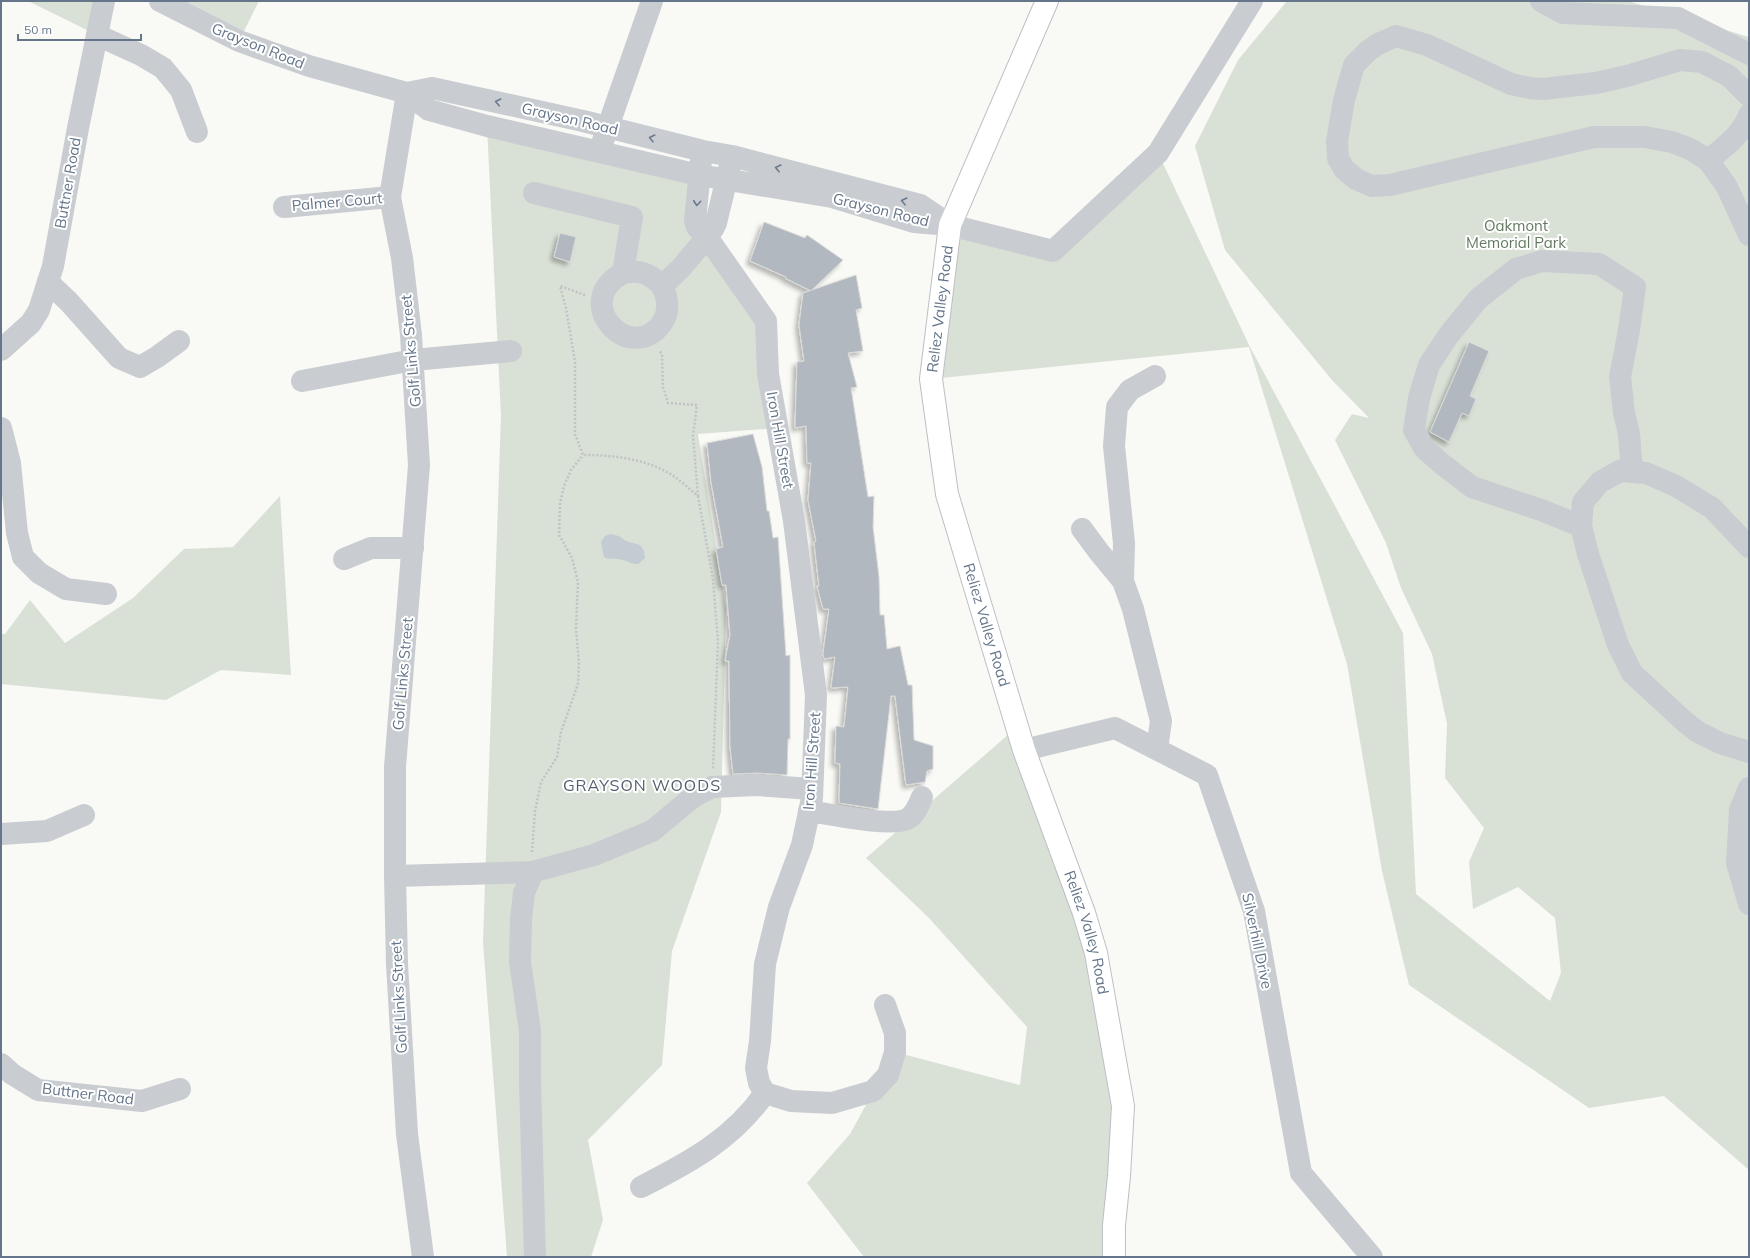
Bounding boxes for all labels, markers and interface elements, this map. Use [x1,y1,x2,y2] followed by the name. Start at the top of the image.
[18,16,141,42] scale bar
[209,18,307,73] street label: Grayson Road
[24,22,52,37] text: 50 m
[520,98,620,139] street label: Grayson Road
[495,99,501,107] one-way arrow
[648,134,655,143] one-way arrow
[50,136,85,230] street label: Buttner Road
[775,164,782,173] one-way arrow
[291,188,383,215] street label: Palmer Court
[831,188,931,231] street label: Grayson Road
[901,197,907,205] one-way arrow
[692,200,701,206] one-way arrow
[1466,216,1566,252] park label: Oakmont Memorial Park
[922,244,957,374] street label: Reliez Valley Road
[396,294,425,408] street label: Golf Links Street
[763,390,798,490] street label: Iron Hill Street
[959,561,1014,689] street label: Reliez Valley Road
[388,617,417,731] street label: Golf Links Street
[799,711,824,811] street label: Iron Hill Street
[563,775,721,795] district label: GRAYSON WOODS
[1060,868,1113,996] street label: Reliez Valley Road
[1238,891,1277,991] street label: Silverhill Drive
[386,940,411,1054] street label: Golf Links Street
[41,1078,135,1109] street label: Buttner Road

